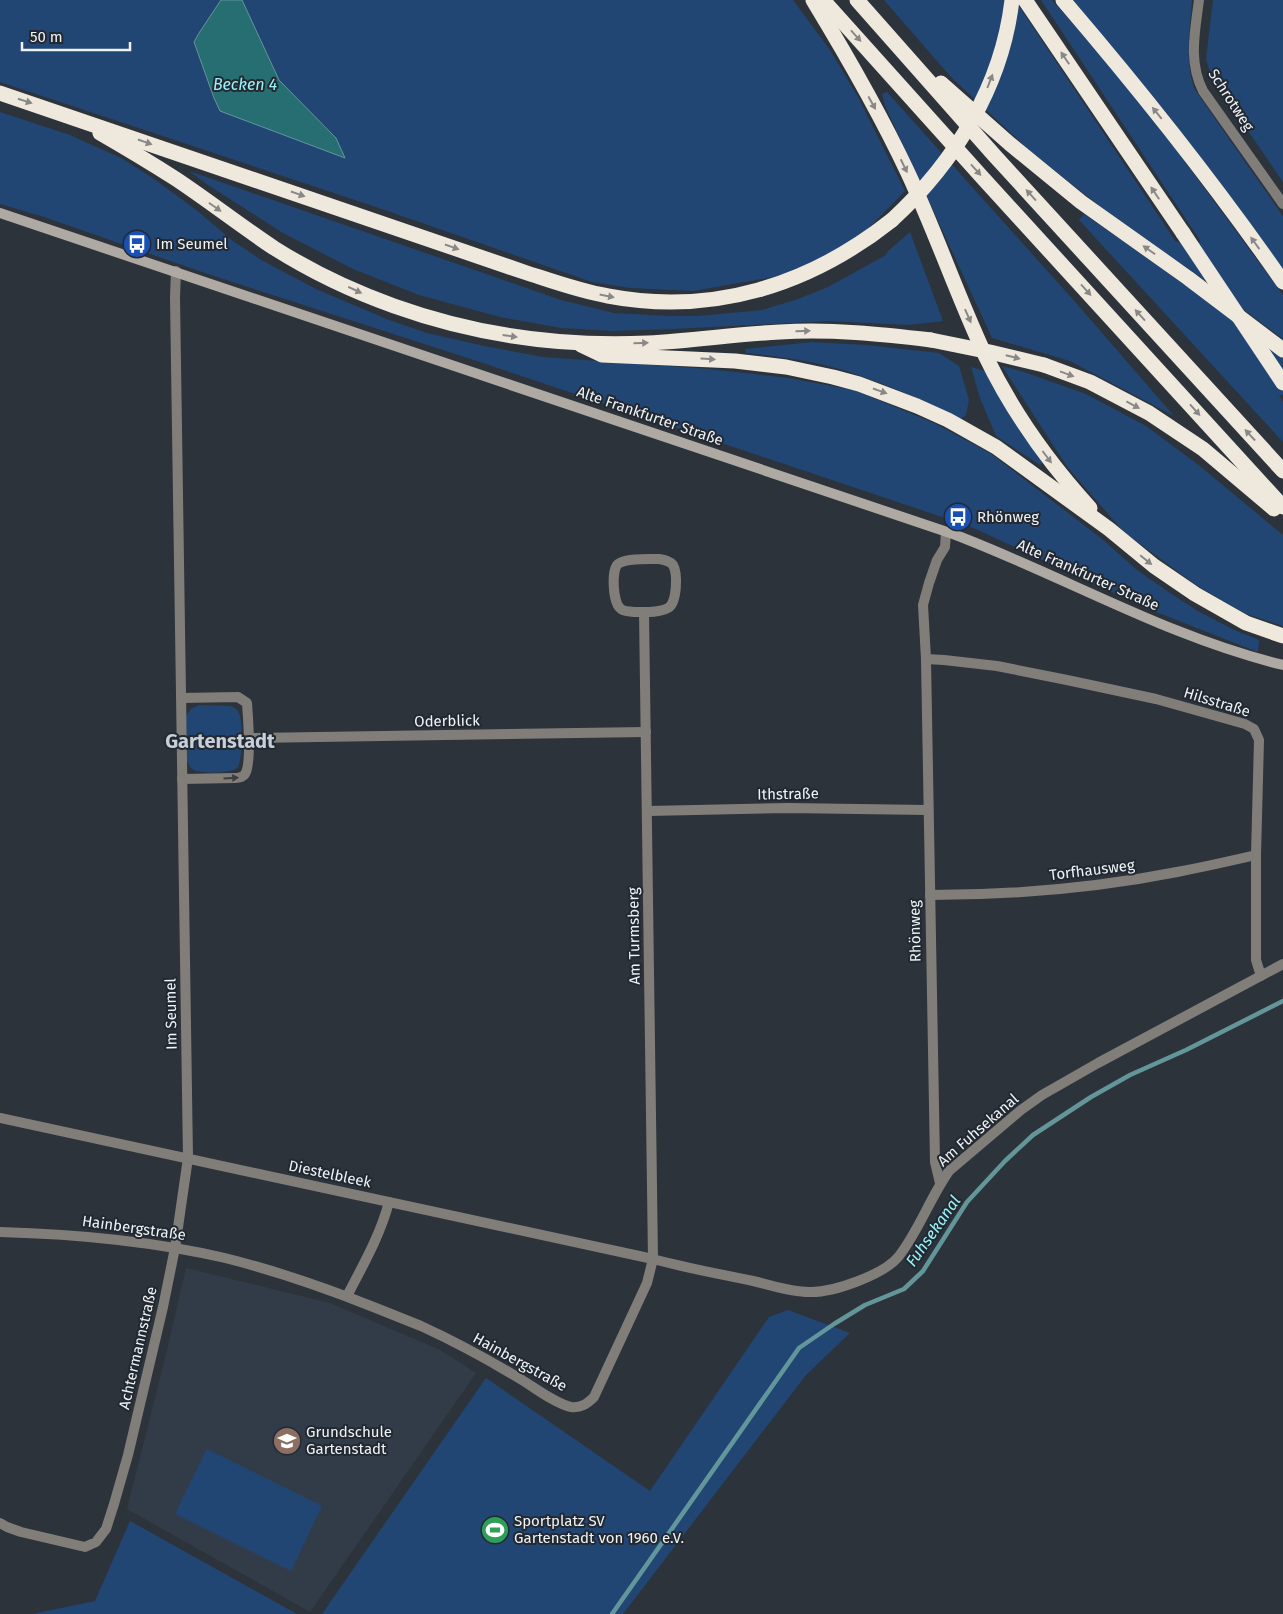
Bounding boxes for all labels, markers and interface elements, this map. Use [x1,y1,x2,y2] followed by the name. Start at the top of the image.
[22,20,130,52] scale bar
[30,28,63,46] text: 50 m
[850,30,862,42] one-way arrow
[1060,51,1069,65] one-way arrow
[1204,66,1258,135] street label: Schrotweg
[987,74,994,89] one-way arrow
[213,75,277,94] water label: Becken 4
[868,96,876,110] one-way arrow
[17,97,32,105] one-way arrow
[1151,107,1162,120] one-way arrow
[138,138,153,146] one-way arrow
[900,159,908,173] one-way arrow
[970,164,982,176] one-way arrow
[1150,186,1160,199] one-way arrow
[1025,189,1037,201] one-way arrow
[291,191,306,199] one-way arrow
[209,202,222,212] one-way arrow
[122,229,152,259] bus stop icon: Im Seumel
[156,235,228,253] place label: Im Seumel
[1250,236,1260,249] one-way arrow
[445,243,460,251] one-way arrow
[1142,245,1155,255] one-way arrow
[1080,284,1092,296] one-way arrow
[348,287,362,295] one-way arrow
[600,292,616,300] one-way arrow
[965,309,973,323] one-way arrow
[1134,309,1146,321] one-way arrow
[795,327,811,335] one-way arrow
[503,332,519,340] one-way arrow
[633,339,649,347] one-way arrow
[1006,353,1021,361] one-way arrow
[700,356,716,364] one-way arrow
[1060,370,1075,378] one-way arrow
[574,382,726,450] street label: Alte Frankfurter Straße
[872,388,887,395] one-way arrow
[1126,401,1140,409] one-way arrow
[1189,404,1201,416] one-way arrow
[1244,429,1256,441] one-way arrow
[1042,450,1052,464] one-way arrow
[943,502,973,532] bus stop icon: Rhönweg
[977,508,1039,526] place label: Rhönweg
[1014,535,1162,615] street label: Alte Frankfurter Straße
[1140,555,1153,566] one-way arrow
[1182,683,1252,721] street label: Hilsstraße
[414,711,480,731] street label: Oderblick
[165,729,275,753] district label: Gartenstadt
[223,773,239,781] one-way arrow
[757,784,819,804] street label: Ithstraße
[1048,856,1136,884] street label: Torfhausweg
[624,887,644,985] street label: Am Turmsberg
[905,900,925,962] street label: Rhönweg
[161,977,181,1050] street label: Im Seumel
[934,1089,1023,1170] street label: Am Fuhsekanal
[287,1156,373,1192] street label: Diestelbleek
[902,1192,964,1270] water label: Fuhsekanal
[81,1212,187,1244] street label: Hainbergstraße
[115,1285,161,1411] street label: Achtermannstraße
[470,1329,570,1395] street label: Hainbergstraße
[306,1423,392,1458] place label: Grundschule Gartenstadt
[272,1426,302,1456] school or university icon: Grundschule Gartenstadt
[514,1512,684,1547] place label: Sportplatz SV Gartenstadt von 1960 e.V.
[480,1515,510,1545] sports icon: Sportplatz SV Gartenstadt von 1960 e.V.

